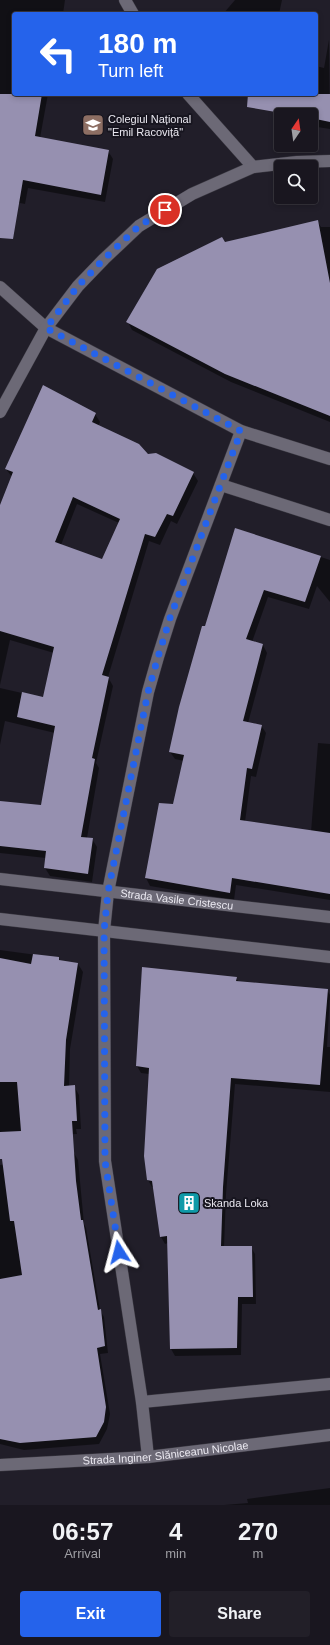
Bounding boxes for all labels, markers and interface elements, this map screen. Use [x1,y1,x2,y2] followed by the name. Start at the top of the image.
[32,28,84,80] icon: left
[98,28,177,59] text: 180 m
[98,61,163,81] text: Turn left
[274,108,318,152] north arrow
[274,108,318,204] map controls
[80,112,106,138] school or university icon: Colegiul Național "Emil Racoviță"
[108,113,191,138] place label: Colegiul Național "Emil Racoviță"
[274,160,318,204] button: search
[148,193,182,227] pin
[154,199,176,221] icon: arrive
[120,887,234,912] street label: Strada Vasile Cristescu
[176,1190,202,1216] building icon: Skanda Loka
[204,1197,269,1209] place label: Skanda Loka
[98,1231,140,1273] position arrow
[82,1439,249,1467] street label: Strada Inginer Slăniceanu Nicolae
[52,1518,113,1545] text: 06:57
[169,1518,182,1545] text: 4
[238,1518,278,1545] text: 270
[64,1546,101,1561] text: Arrival
[165,1546,186,1561] text: min
[253,1546,263,1561] text: m
[20,1591,161,1637] button: Exit
[169,1591,310,1637] button: Share

